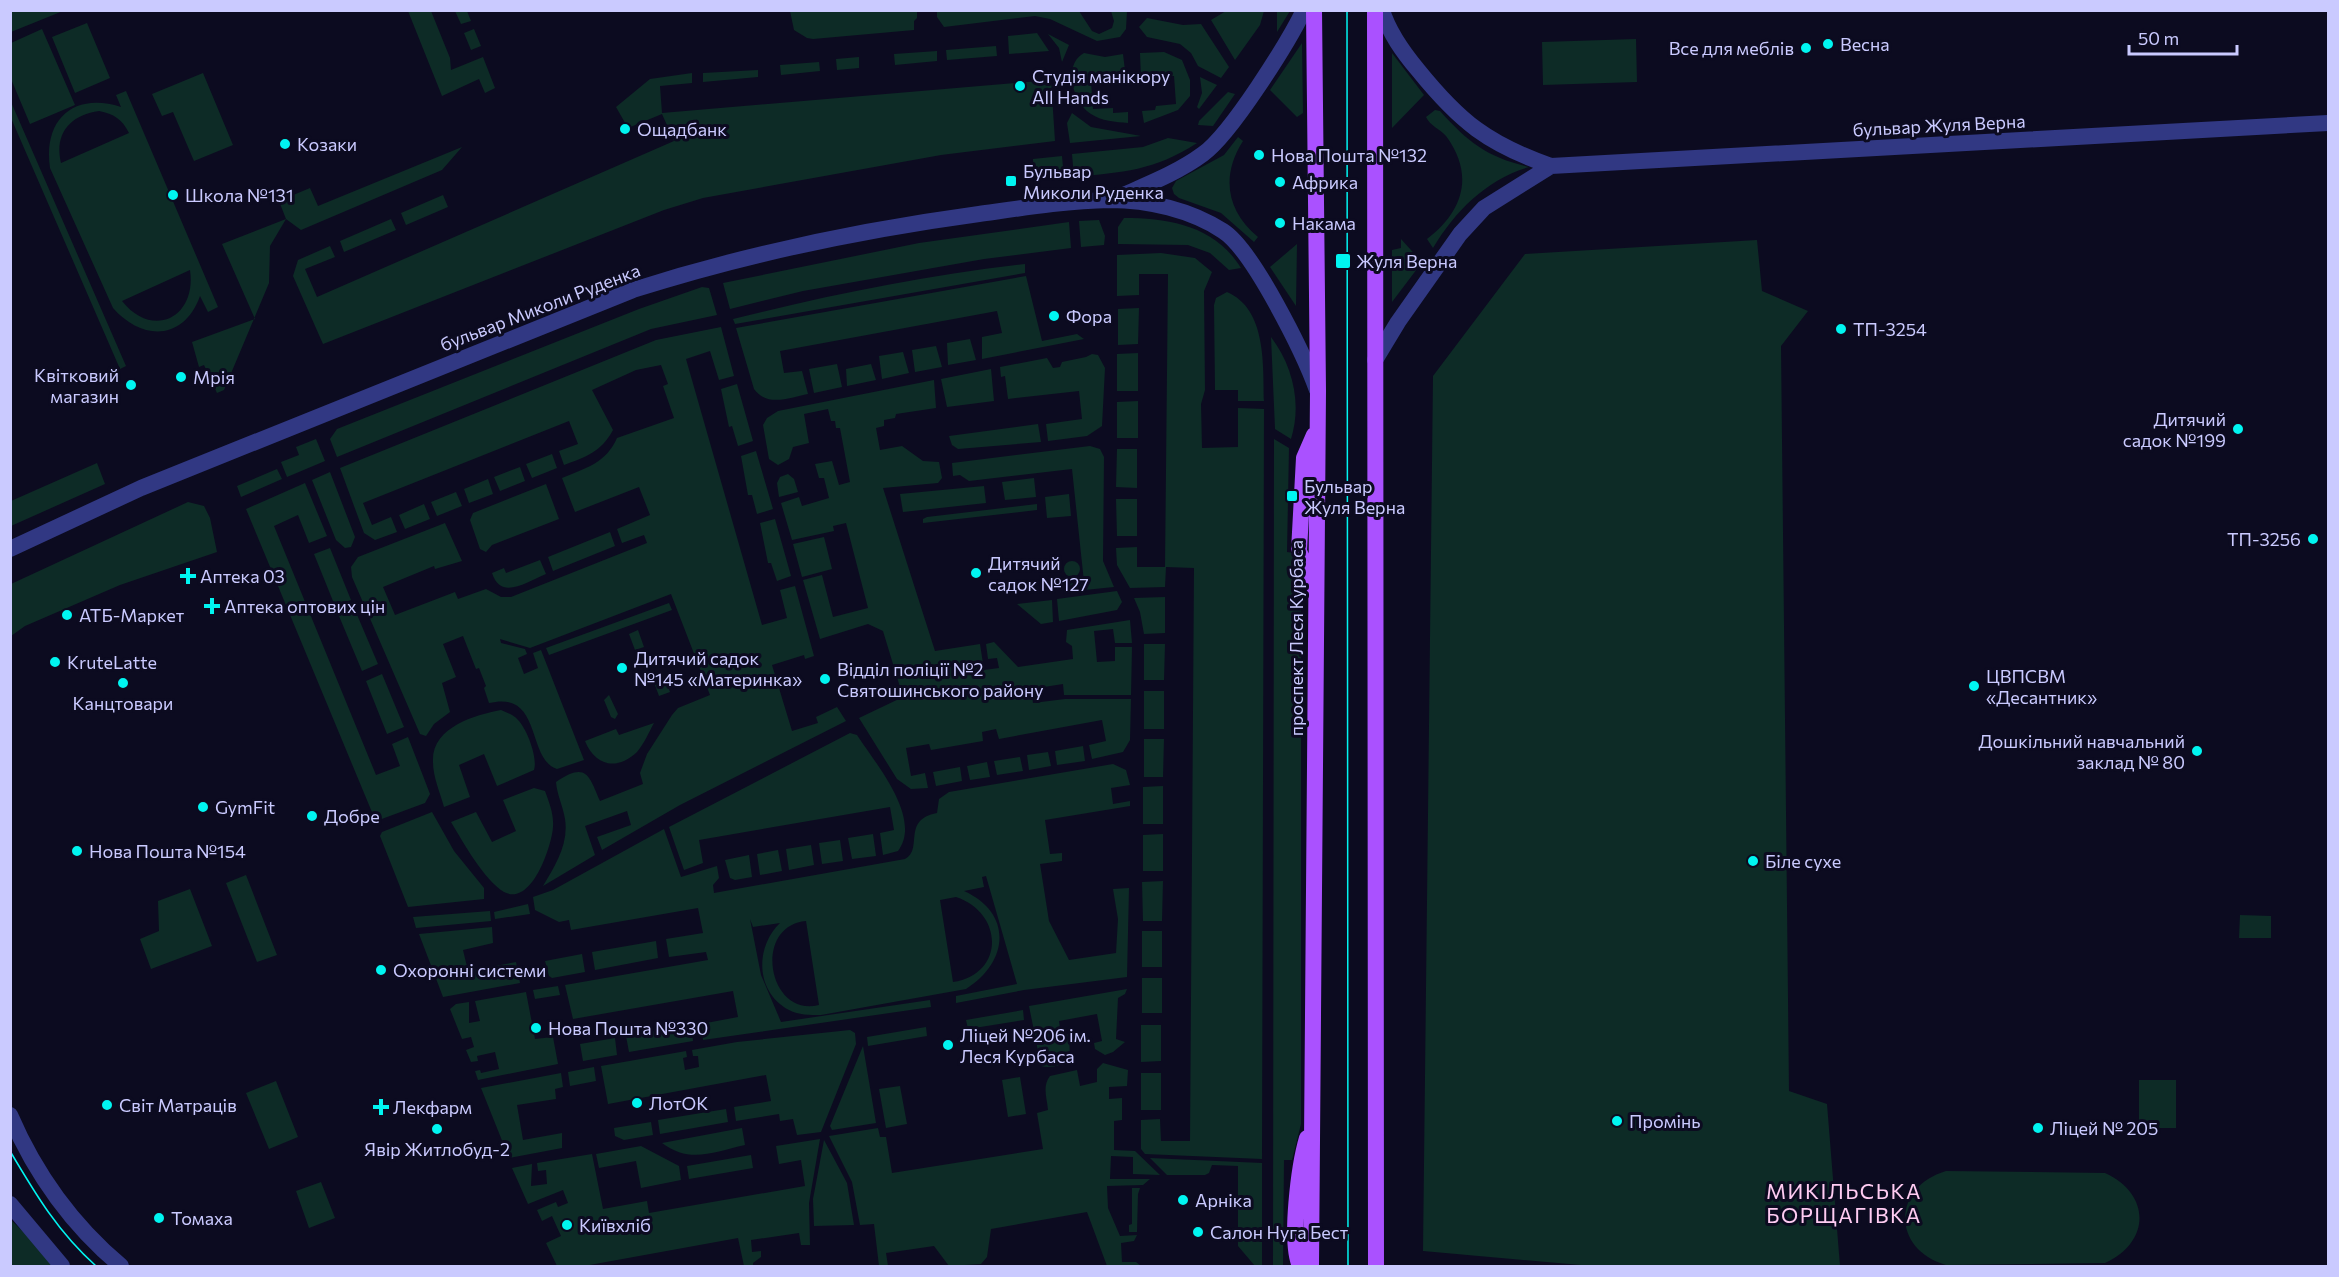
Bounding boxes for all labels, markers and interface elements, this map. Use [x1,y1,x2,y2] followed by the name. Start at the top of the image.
[2129,18,2237,56] scale bar
[2138,27,2179,49] text: 50 m
[1840,33,1890,55] place label: Весна
[1669,37,1794,59] place label: Все для меблів
[1821,37,1835,51] marker: Весна
[1799,41,1813,55] marker: Все для меблів
[1032,65,1170,108] place label: Студія манікюру All Hands
[1013,79,1027,93] marker: Студія манікюру All Hands
[1852,109,2026,141] street label: бульвар Жуля Верна
[637,118,727,140] place label: Ощадбанк
[618,122,632,136] marker: Ощадбанк
[297,133,357,155] place label: Козаки
[278,137,292,151] marker: Козаки
[1271,144,1427,166] place label: Нова Пошта №132
[1252,148,1266,162] marker: Нова Пошта №132
[1023,160,1164,203] place label: Бульвар Миколи Руденка
[1292,171,1358,193] place label: Африка
[1004,174,1018,188] marker: Бульвар Миколи Руденка
[1273,175,1287,189] marker: Африка
[185,184,294,206] place label: Школа №131
[166,188,180,202] marker: Школа №131
[1292,212,1356,234] place label: Накама
[1273,216,1287,230] marker: Накама
[1356,250,1457,272] place label: Жуля Верна
[1334,252,1352,270] marker: Жуля Верна
[437,259,643,355] street label: бульвар Миколи Руденка
[1066,305,1112,327] place label: Фора
[1047,309,1061,323] marker: Фора
[1853,318,1927,340] place label: ТП-3254
[1834,322,1848,336] marker: ТП-3254
[34,364,119,407] place label: Квітковий магазин
[193,366,235,388] place label: Мрія
[174,370,188,384] marker: Мрія
[124,378,138,392] marker: Квітковий магазин
[2123,408,2226,451] place label: Дитячий садок №199
[2231,422,2245,436] marker: Дитячий садок №199
[1304,475,1405,518] place label: Бульвар Жуля Верна
[1285,489,1299,503] marker: Бульвар Жуля Верна
[2227,528,2301,550] place label: ТП-3256
[2306,532,2320,546] marker: ТП-3256
[1285,540,1307,736] street label: проспект Леся Курбаса
[988,552,1089,595] place label: Дитячий садок №127
[200,565,285,587] place label: Аптека 03
[969,566,983,580] marker: Дитячий садок №127
[181,569,195,583] marker: Аптека 03
[224,595,385,617] place label: Аптека оптових цін
[205,599,219,613] marker: Аптека оптових цін
[79,604,185,626] place label: АТБ-Маркет
[60,608,74,622] marker: АТБ-Маркет
[634,647,802,690] place label: Дитячий садок №145 «Материнка»
[67,651,157,673] place label: KruteLatte
[48,655,62,669] marker: KruteLatte
[837,658,1044,701] place label: Відділ поліції №2 Святошинського району
[615,661,629,675] marker: Дитячий садок №145 «Материнка»
[1986,665,2097,708] place label: ЦВПСВМ «Десантник»
[818,672,832,686] marker: Відділ поліції №2 Святошинського району
[116,676,130,690] marker: Канцтовари
[1967,679,1981,693] marker: ЦВПСВМ «Десантник»
[73,692,173,714] place label: Канцтовари
[1978,730,2185,773] place label: Дошкільний навчальний заклад № 80
[2190,744,2204,758] marker: Дошкільний навчальний заклад № 80
[215,796,275,818] place label: GymFit
[196,800,210,814] marker: GymFit
[324,805,380,827] place label: Добре
[305,809,319,823] marker: Добре
[89,840,246,862] place label: Нова Пошта №154
[70,844,84,858] marker: Нова Пошта №154
[1765,850,1841,872] place label: Біле сухе
[1746,854,1760,868] marker: Біле сухе
[393,959,546,981] place label: Охоронні системи
[374,963,388,977] marker: Охоронні системи
[548,1017,708,1039] place label: Нова Пошта №330
[529,1021,543,1035] marker: Нова Пошта №330
[960,1024,1091,1067] place label: Ліцей №206 ім. Леся Курбаса
[941,1038,955,1052] marker: Ліцей №206 ім. Леся Курбаса
[649,1092,708,1114] place label: ЛотОК
[119,1094,237,1116] place label: Світ Матраців
[393,1096,472,1118] place label: Лекфарм
[630,1096,644,1110] marker: ЛотОК
[100,1098,114,1112] marker: Світ Матраців
[374,1100,388,1114] marker: Лекфарм
[1629,1110,1701,1132] place label: Промінь
[1610,1114,1624,1128] marker: Промінь
[2050,1117,2158,1139] place label: Ліцей № 205
[2031,1121,2045,1135] marker: Ліцей № 205
[430,1122,444,1136] marker: Явір Житлобуд-2
[364,1138,510,1160] place label: Явір Житлобуд-2
[1766,1178,1922,1227] district label: МИКІЛЬСЬКА БОРЩАГІВКА
[1195,1189,1252,1211] place label: Арніка
[1176,1193,1190,1207] marker: Арніка
[171,1207,233,1229] place label: Томаха
[152,1211,166,1225] marker: Томаха
[579,1214,651,1236] place label: Київхліб
[560,1218,574,1232] marker: Київхліб
[1210,1221,1349,1243] place label: Салон Нуга Бест
[1191,1225,1205,1239] marker: Салон Нуга Бест

